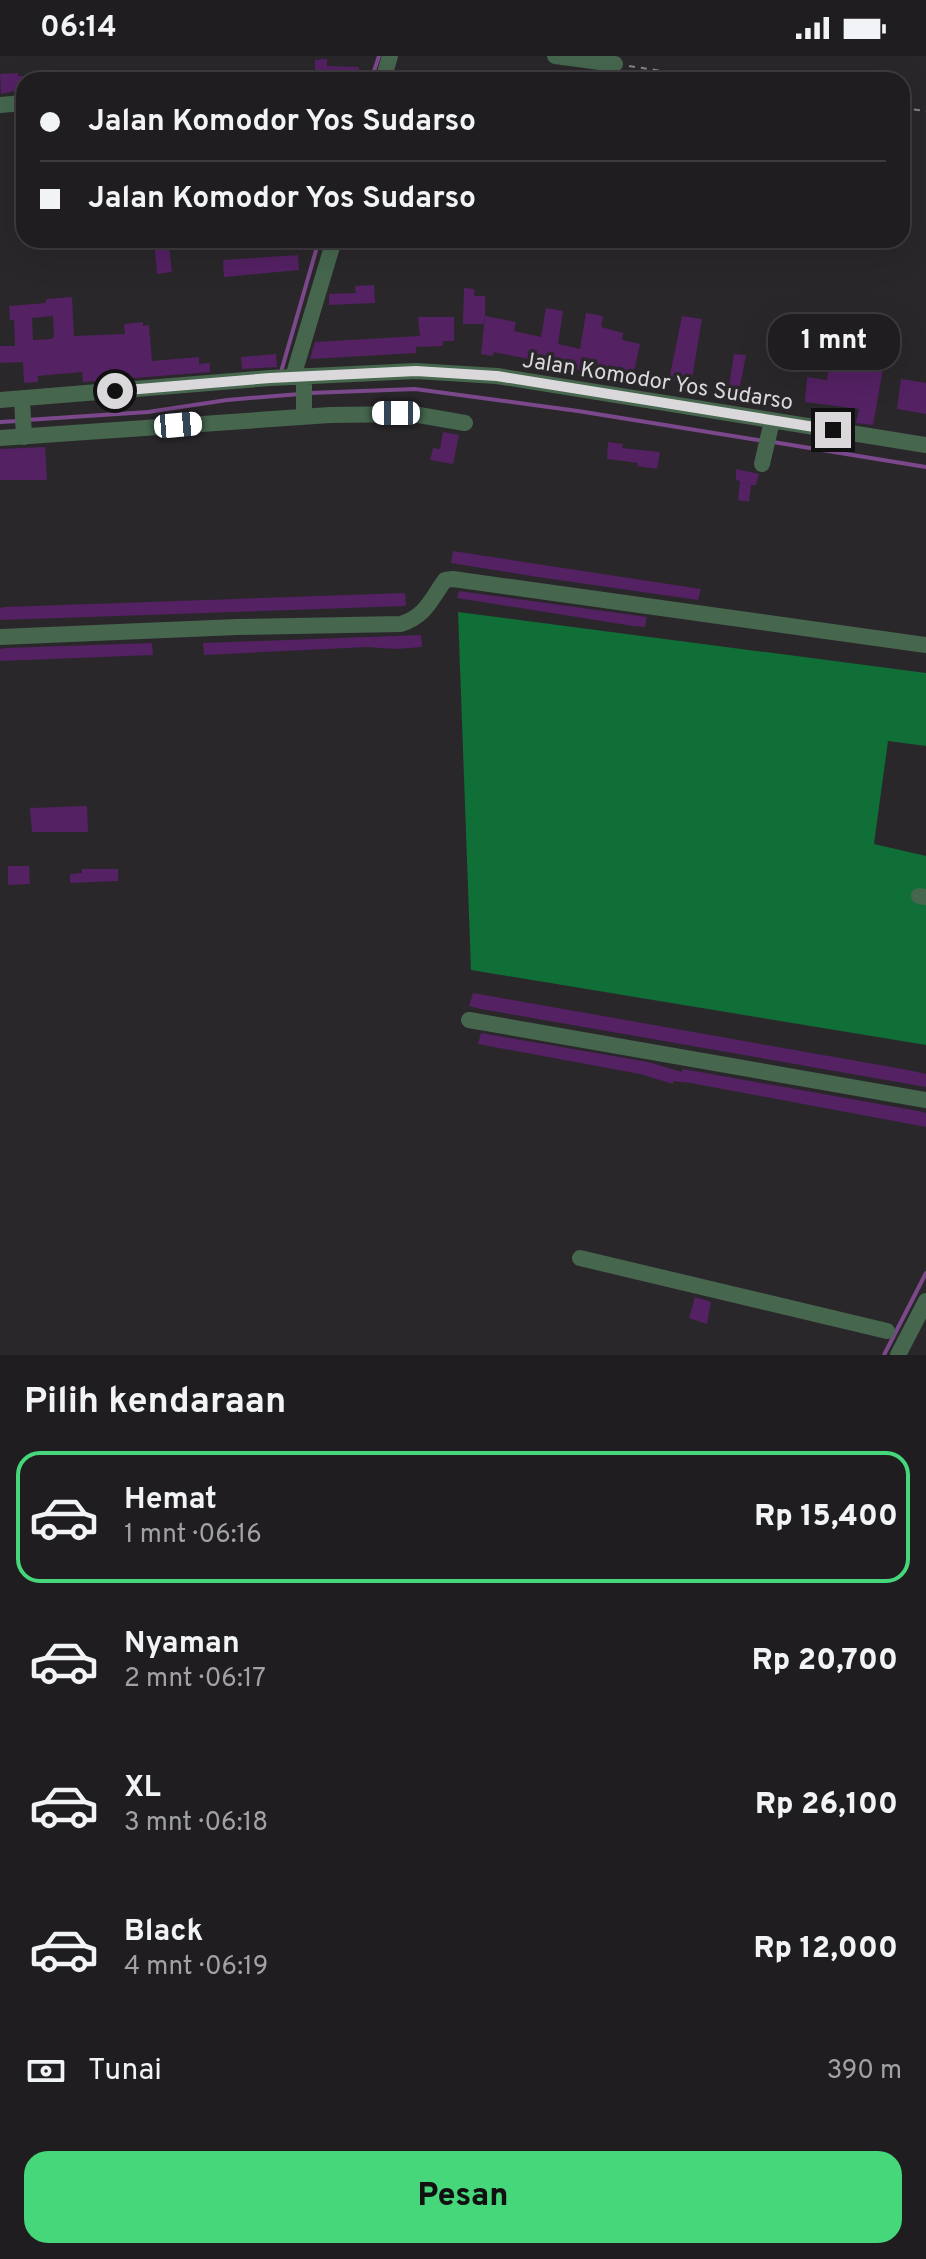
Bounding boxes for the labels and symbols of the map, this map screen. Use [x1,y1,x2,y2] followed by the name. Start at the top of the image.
[767,314,899,370] callout: 1 mnt
[520,348,795,417] street label: Jalan Komodor Yos Sudarso
[97,373,133,409] route start
[372,401,420,425] car
[153,411,203,439] car
[815,412,851,448] route end

